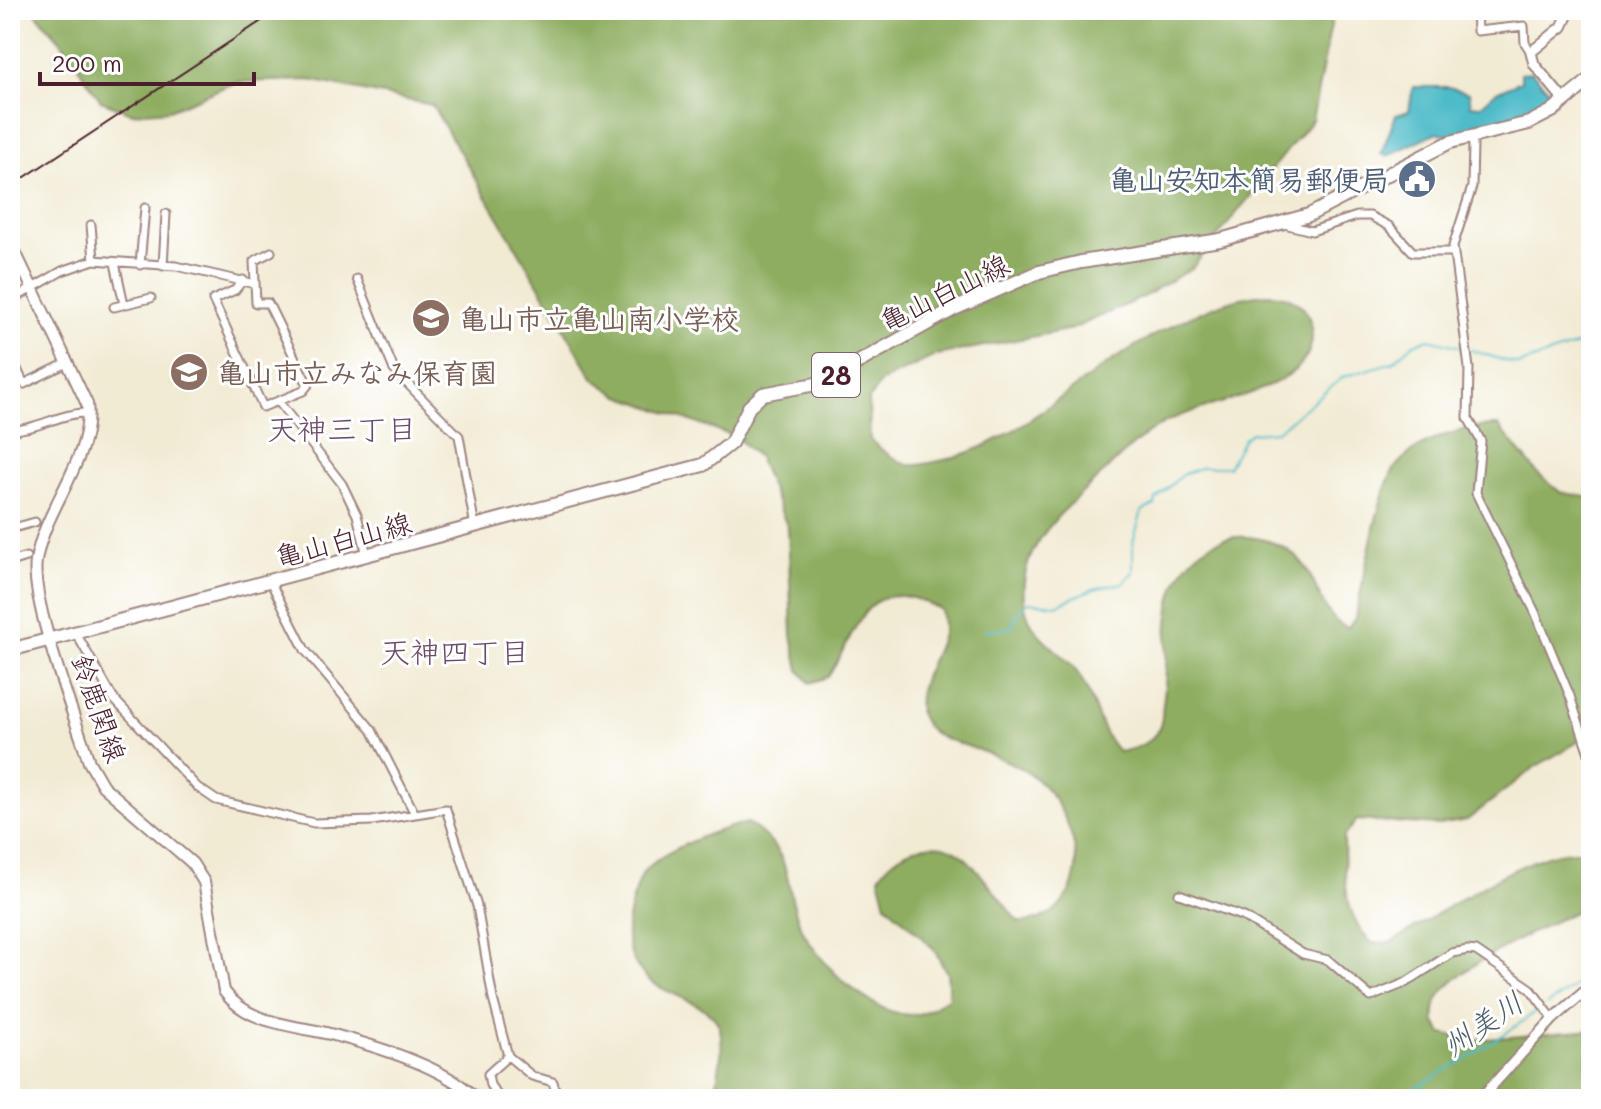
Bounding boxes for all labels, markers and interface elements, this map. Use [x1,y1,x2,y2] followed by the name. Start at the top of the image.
[40,36,254,86] scale bar
[52,47,122,78] text: 200 m
[1396,158,1438,200] public building icon: 亀山安知本簡易郵便局
[1109,161,1389,197] place label: 亀山安知本簡易郵便局
[873,245,1015,339] street label: 亀山白山線
[410,297,452,339] school or university icon: 亀山市立亀山南小学校
[459,300,739,336] place label: 亀山市立亀山南小学校
[168,351,210,393] school or university icon: 亀山市立みなみ保育園
[812,353,860,397] road number: 28
[217,354,497,390] place label: 亀山市立みなみ保育園
[267,408,417,448] district label: 天神三丁目
[271,503,415,575] street label: 亀山白山線
[380,631,530,671] district label: 天神四丁目
[65,649,135,767] street label: 鈴鹿関線
[1434,981,1530,1065] water label: 州美川

